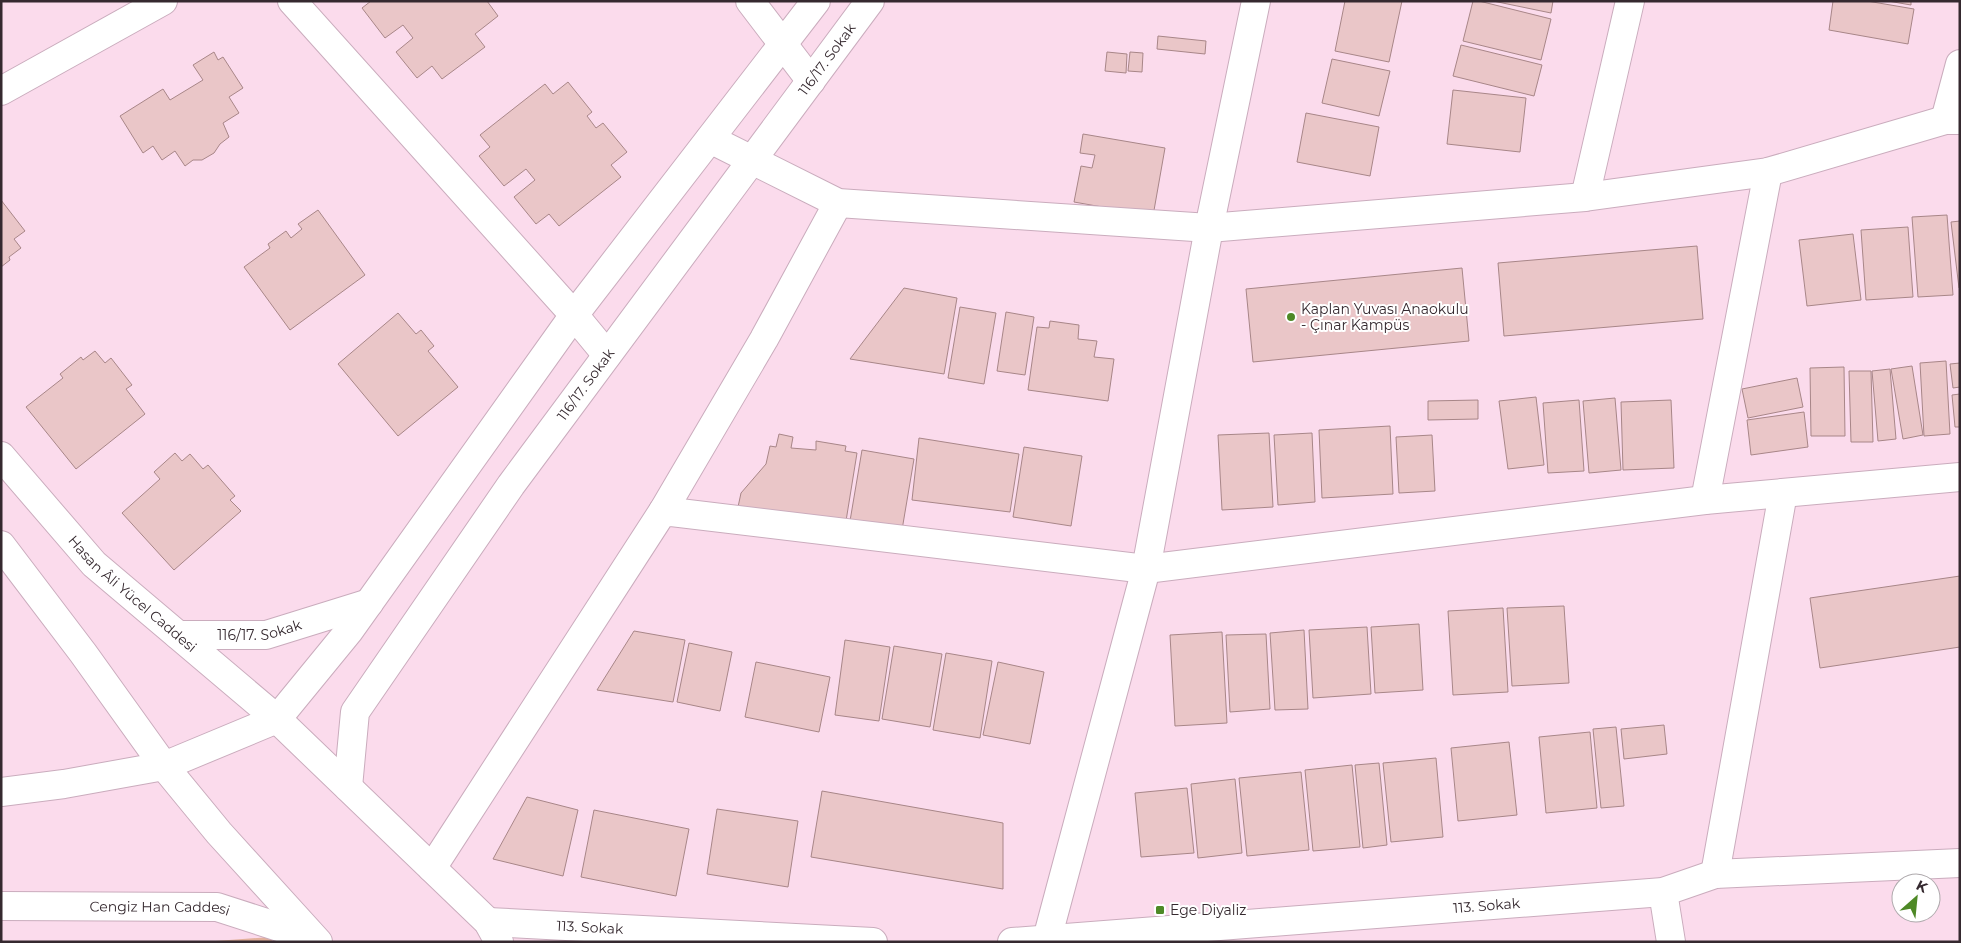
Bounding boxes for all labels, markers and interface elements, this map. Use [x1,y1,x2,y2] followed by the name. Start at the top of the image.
[794,19,860,99] street label: 116/17. Sokak
[1301,300,1469,334] place label: Kaplan Yuvası Anaokulu - Çınar Kampüs
[1285,311,1297,323] marker: Kaplan Yuvası Anaokulu - Çınar Kampüs
[553,344,619,424] street label: 116/17. Sokak
[64,532,200,656] street label: Hasan Âli Yücel Caddesi
[217,615,304,644] street label: 116/17. Sokak
[1891,873,1941,923] north arrow
[1913,876,1931,897] text: K
[1453,894,1521,917] street label: 113. Sokak
[90,897,232,920] street label: Cengiz Han Caddesi
[1170,901,1247,919] place label: Ege Diyaliz
[1154,904,1166,916] marker: Ege Diyaliz
[556,917,624,938] street label: 113. Sokak

